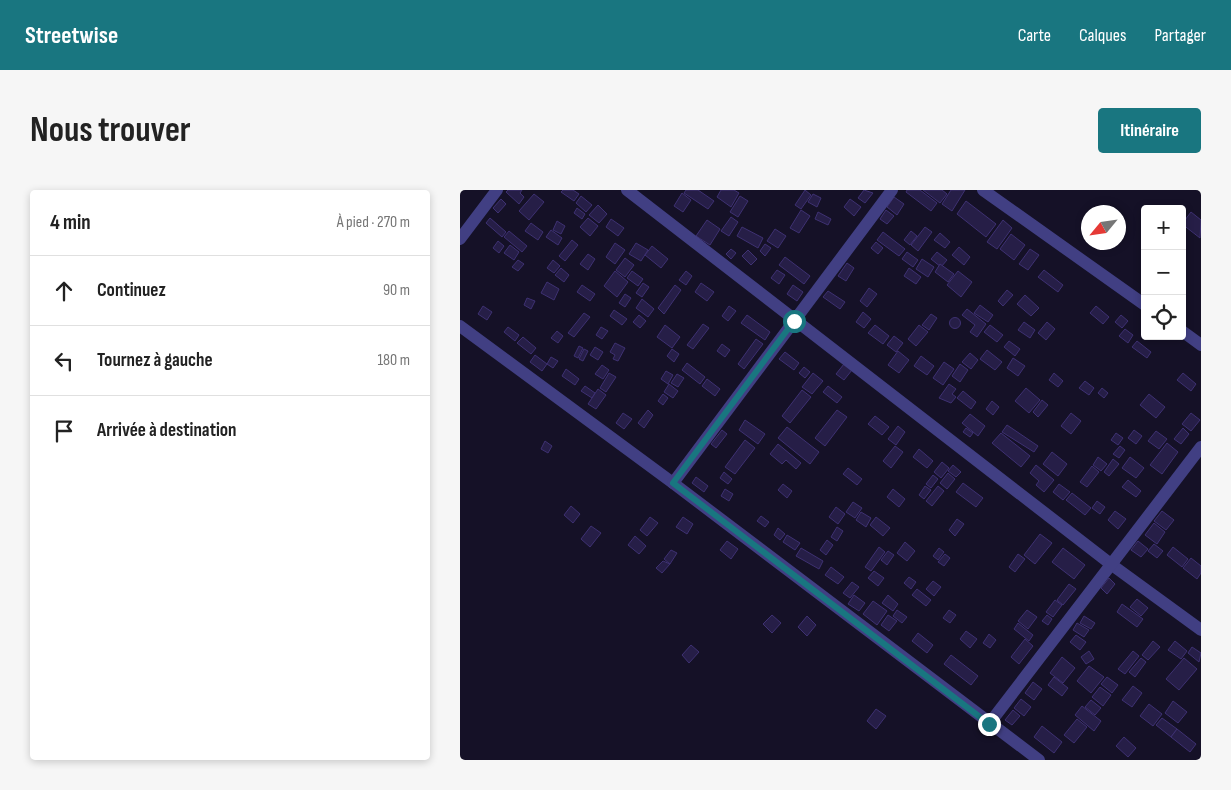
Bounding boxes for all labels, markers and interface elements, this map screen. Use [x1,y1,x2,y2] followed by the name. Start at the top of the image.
[25,21,118,50] text: Streetwise
[1018,25,1051,46] text: Carte
[1079,25,1126,46] text: Calques
[1154,25,1206,46] text: Partager
[1098,108,1201,153] button: Itinéraire
[30,109,191,152] text: Nous trouver
[1081,205,1126,250] north arrow
[1141,205,1186,340] map controls
[1141,205,1186,250] button: +
[50,210,91,235] text: 4 min
[337,213,410,232] text: À pied · 270 m
[1141,250,1186,295] button: −
[50,277,78,305] icon: ahead
[97,279,166,302] text: Continuez
[383,281,410,300] text: 90 m
[1141,295,1186,340] button: locate
[783,310,806,333] route start
[50,347,78,375] icon: left
[97,349,213,372] text: Tournez à gauche
[377,351,410,370] text: 180 m
[50,417,78,445] icon: arrive
[97,419,237,442] text: Arrivée à destination
[978,713,1001,736] route end

